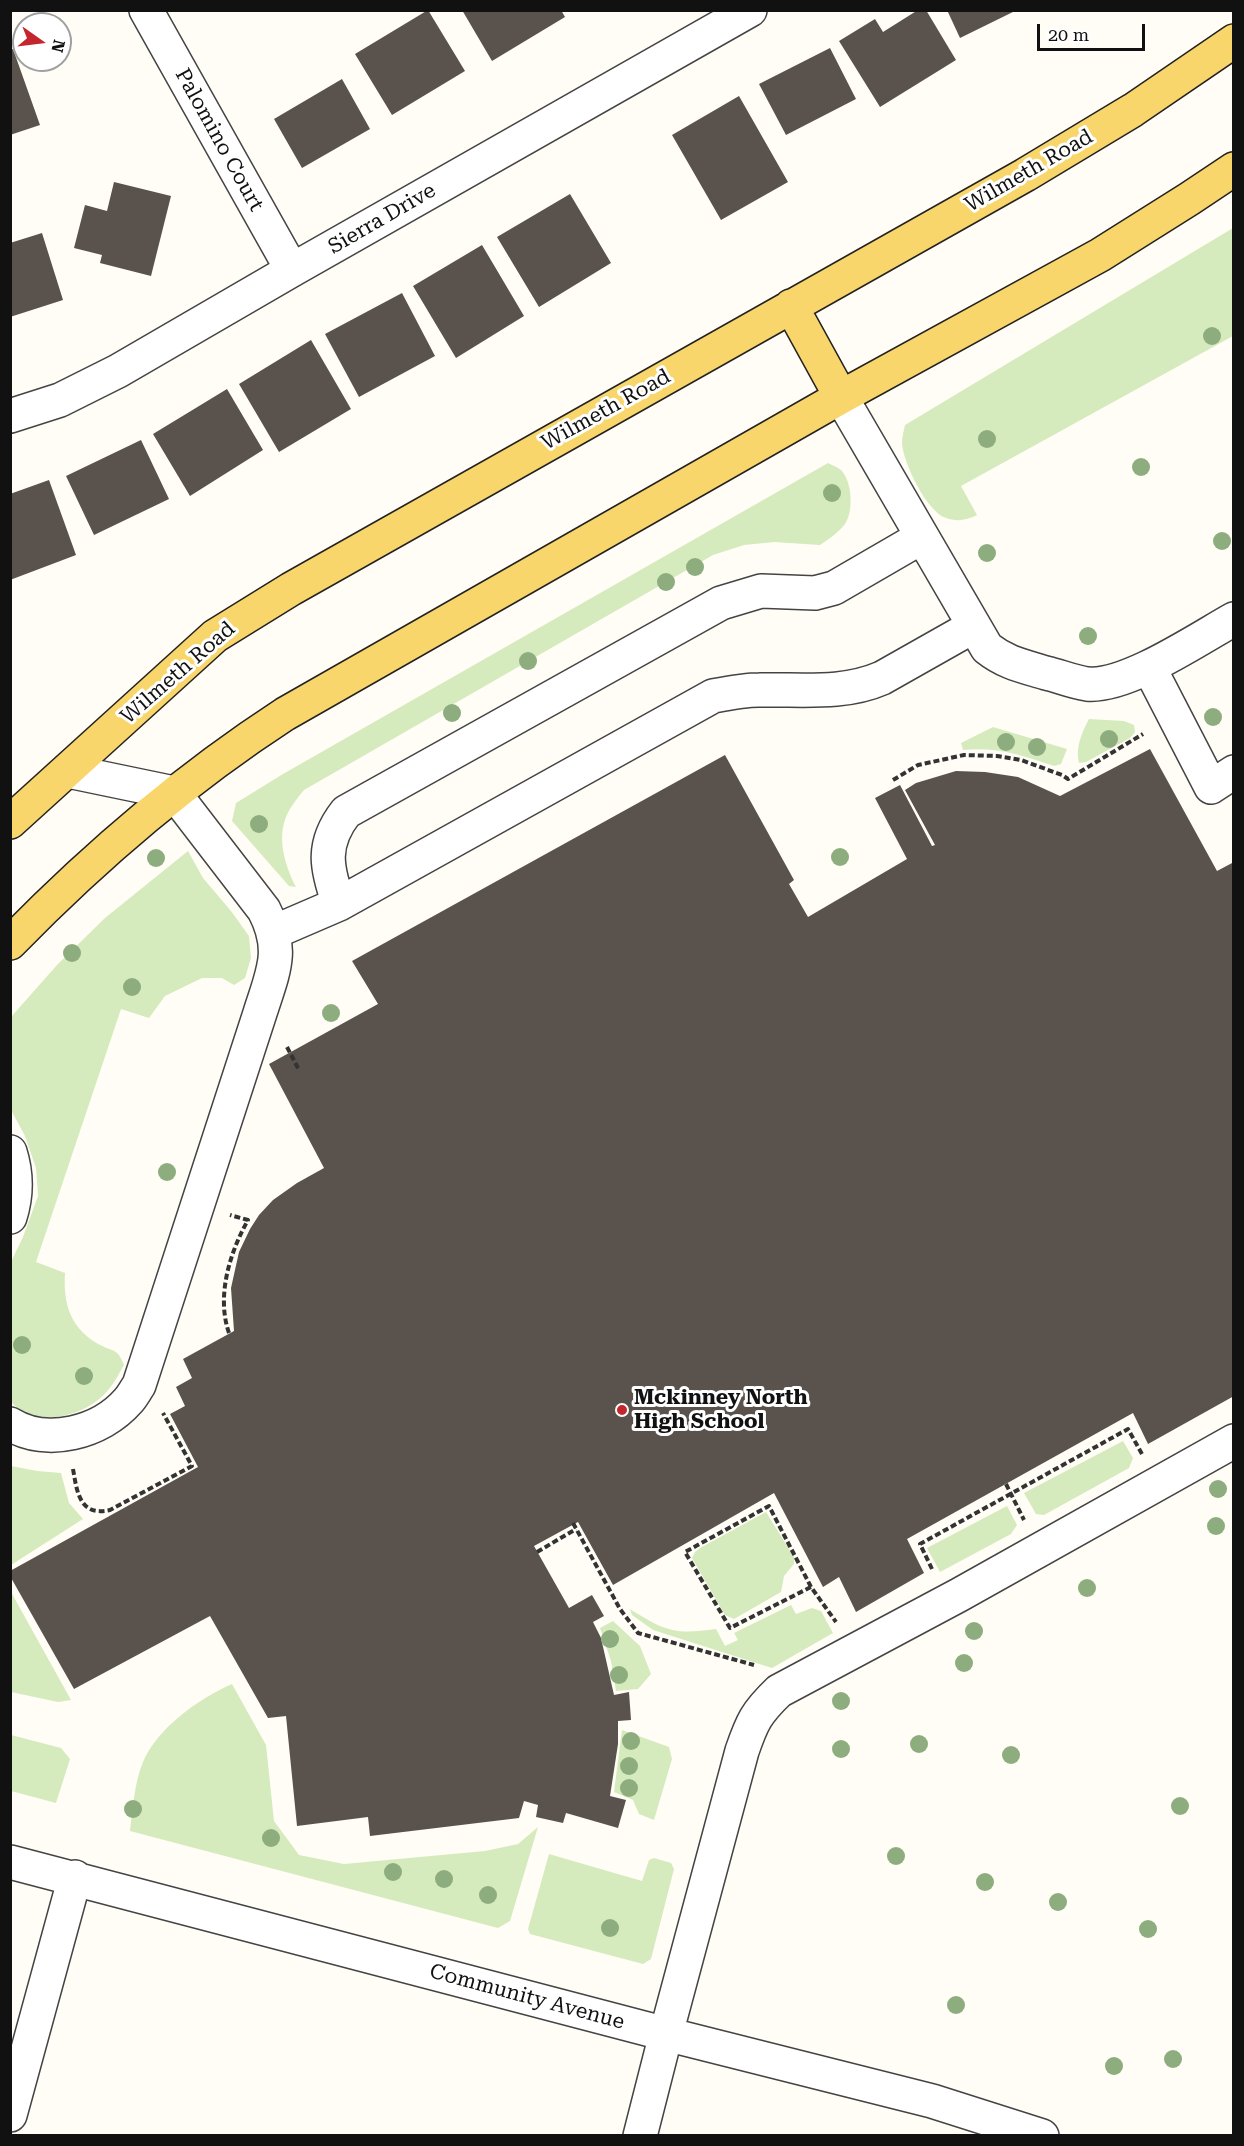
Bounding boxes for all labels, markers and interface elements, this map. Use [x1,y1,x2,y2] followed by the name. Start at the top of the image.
[12,12,72,72] north arrow
[1040,12,1148,50] scale bar
[1048,24,1089,45] text: 20 m
[47,38,69,54] text: N
[169,64,269,216] street label: Palomino Court
[961,124,1097,218] street label: Wilmeth Road
[324,178,440,260] street label: Sierra Drive
[537,364,675,456] street label: Wilmeth Road
[116,616,240,730] street label: Wilmeth Road
[634,1385,808,1435] place label: Mckinney North High School
[615,1403,629,1417] marker: Mckinney North High School
[427,1959,627,2035] street label: Community Avenue

